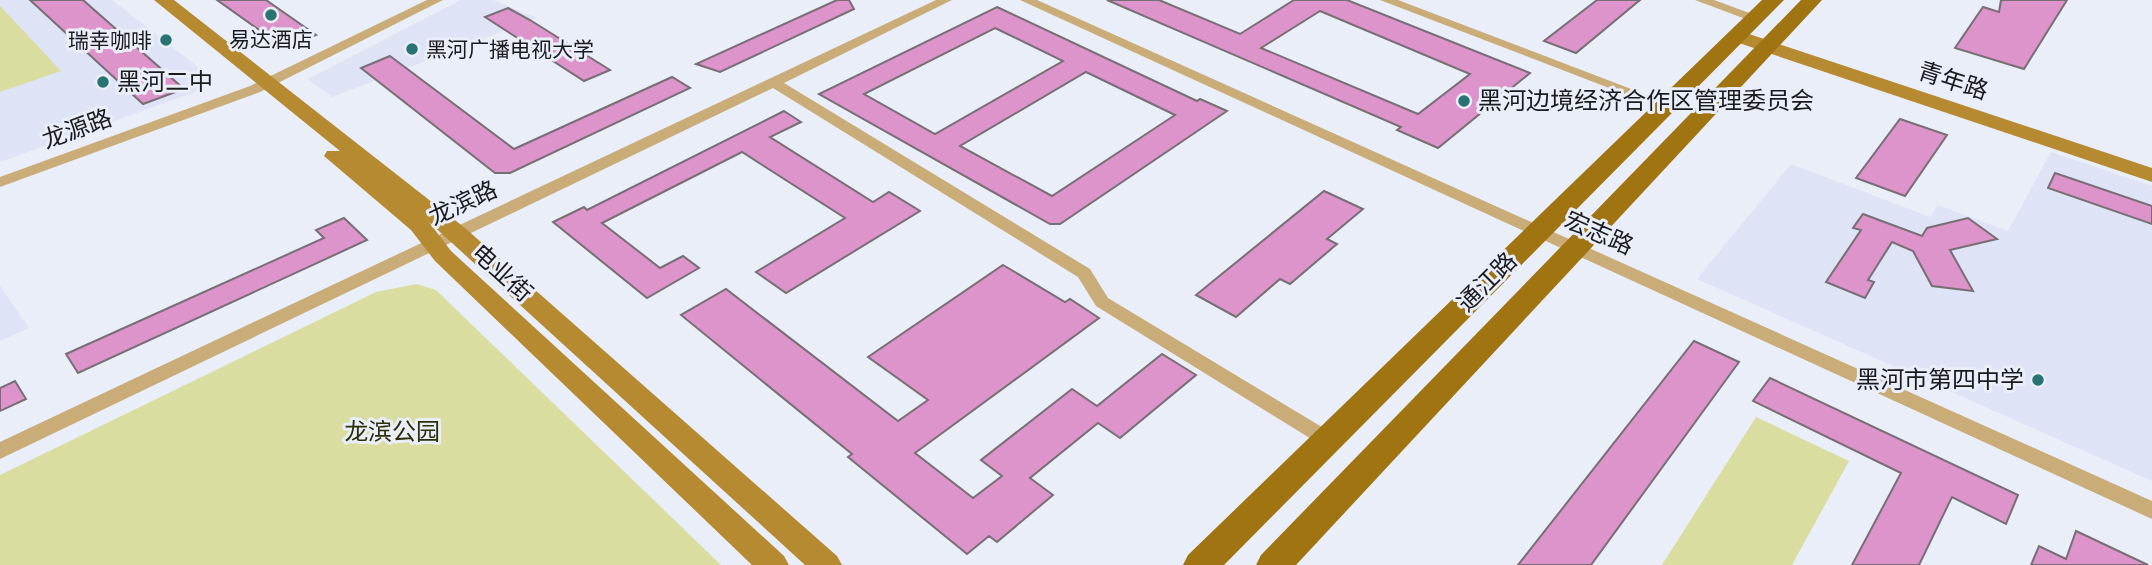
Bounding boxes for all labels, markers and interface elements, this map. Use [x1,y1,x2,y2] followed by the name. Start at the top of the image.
[263,7,279,23] marker: 易达酒店
[229,27,313,52] place label: 易达酒店
[68,28,152,53] place label: 瑞幸咖啡
[158,32,174,48] marker: 瑞幸咖啡
[426,37,594,62] place label: 黑河广播电视大学
[404,41,420,57] marker: 黑河广播电视大学
[1914,57,1992,105] street label: 青年路
[117,68,213,96] place label: 黑河二中
[95,74,111,90] marker: 黑河二中
[1478,87,1814,115] place label: 黑河边境经济合作区管理委员会
[1456,93,1472,109] marker: 黑河边境经济合作区管理委员会
[38,104,116,154] street label: 龙源路
[424,175,502,231] street label: 龙滨路
[1560,206,1638,260] street label: 宏志路
[466,239,538,307] street label: 电业街
[1452,247,1522,317] street label: 通江路
[1856,366,2024,394] place label: 黑河市第四中学
[2030,372,2046,388] marker: 黑河市第四中学
[344,418,440,446] park label: 龙滨公园

